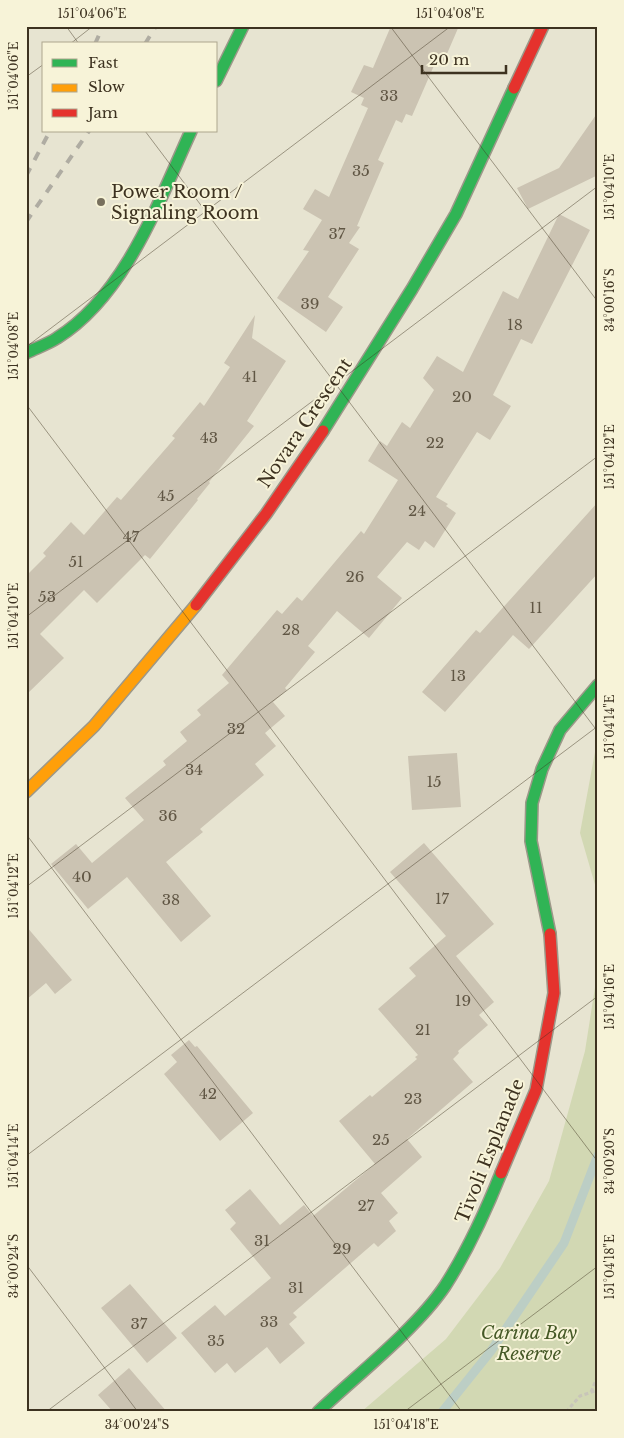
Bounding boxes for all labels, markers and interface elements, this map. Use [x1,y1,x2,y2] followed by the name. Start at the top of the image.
[57,6,127,21] text: 151°04'06"E
[416,6,485,21] text: 151°04'08"E
[6,41,21,111] text: 151°04'06"E
[42,42,218,132] legend
[422,42,505,74] scale bar
[429,50,469,69] text: 20 m
[88,53,119,72] text: Fast
[88,77,125,96] text: Slow
[380,86,398,105] house number: 33
[86,103,118,122] text: Jam
[602,153,617,220] text: 151°04'10"E
[352,161,370,180] house number: 35
[111,181,259,224] place label: Power Room / Signaling Room
[95,196,107,208] marker: Power Room / Signaling Room
[329,224,346,243] house number: 37
[602,268,617,332] text: 34°00'16"S
[301,294,319,313] house number: 39
[6,311,21,380] text: 151°04'08"E
[507,315,523,334] house number: 18
[253,354,357,492] street label: Novara Crescent
[242,367,258,386] house number: 41
[452,387,472,406] house number: 20
[602,424,617,490] text: 151°04'12"E
[200,428,218,447] house number: 43
[426,433,444,452] house number: 22
[157,486,175,505] house number: 45
[408,501,426,520] house number: 24
[123,527,140,546] house number: 47
[68,552,84,571] house number: 51
[346,567,364,586] house number: 26
[6,582,21,649] text: 151°04'10"E
[38,587,56,606] house number: 53
[529,598,543,617] house number: 11
[282,620,300,639] house number: 28
[450,666,466,685] house number: 13
[602,694,617,759] text: 151°04'14"E
[227,719,245,738] house number: 32
[185,760,203,779] house number: 34
[426,772,442,791] house number: 15
[159,806,177,825] house number: 36
[6,853,21,919] text: 151°04'12"E
[72,867,92,886] house number: 40
[435,889,450,908] house number: 17
[162,890,180,909] house number: 38
[602,964,617,1030] text: 151°04'16"E
[455,991,471,1010] house number: 19
[415,1020,431,1039] house number: 21
[451,1076,529,1226] street label: Tivoli Esplanade
[199,1084,217,1103] house number: 42
[404,1089,422,1108] house number: 23
[6,1123,21,1188] text: 151°04'14"E
[602,1128,617,1194] text: 34°00'20"S
[372,1130,390,1149] house number: 25
[358,1196,375,1215] house number: 27
[254,1231,270,1250] house number: 31
[6,1234,21,1298] text: 34°00'24"S
[602,1234,617,1300] text: 151°04'18"E
[333,1239,351,1258] house number: 29
[288,1278,304,1297] house number: 31
[260,1312,278,1331] house number: 33
[131,1314,148,1333] house number: 37
[481,1322,578,1365] park label: Carina Bay Reserve
[207,1331,225,1350] house number: 35
[105,1417,169,1432] text: 34°00'24"S
[373,1417,439,1432] text: 151°04'18"E

